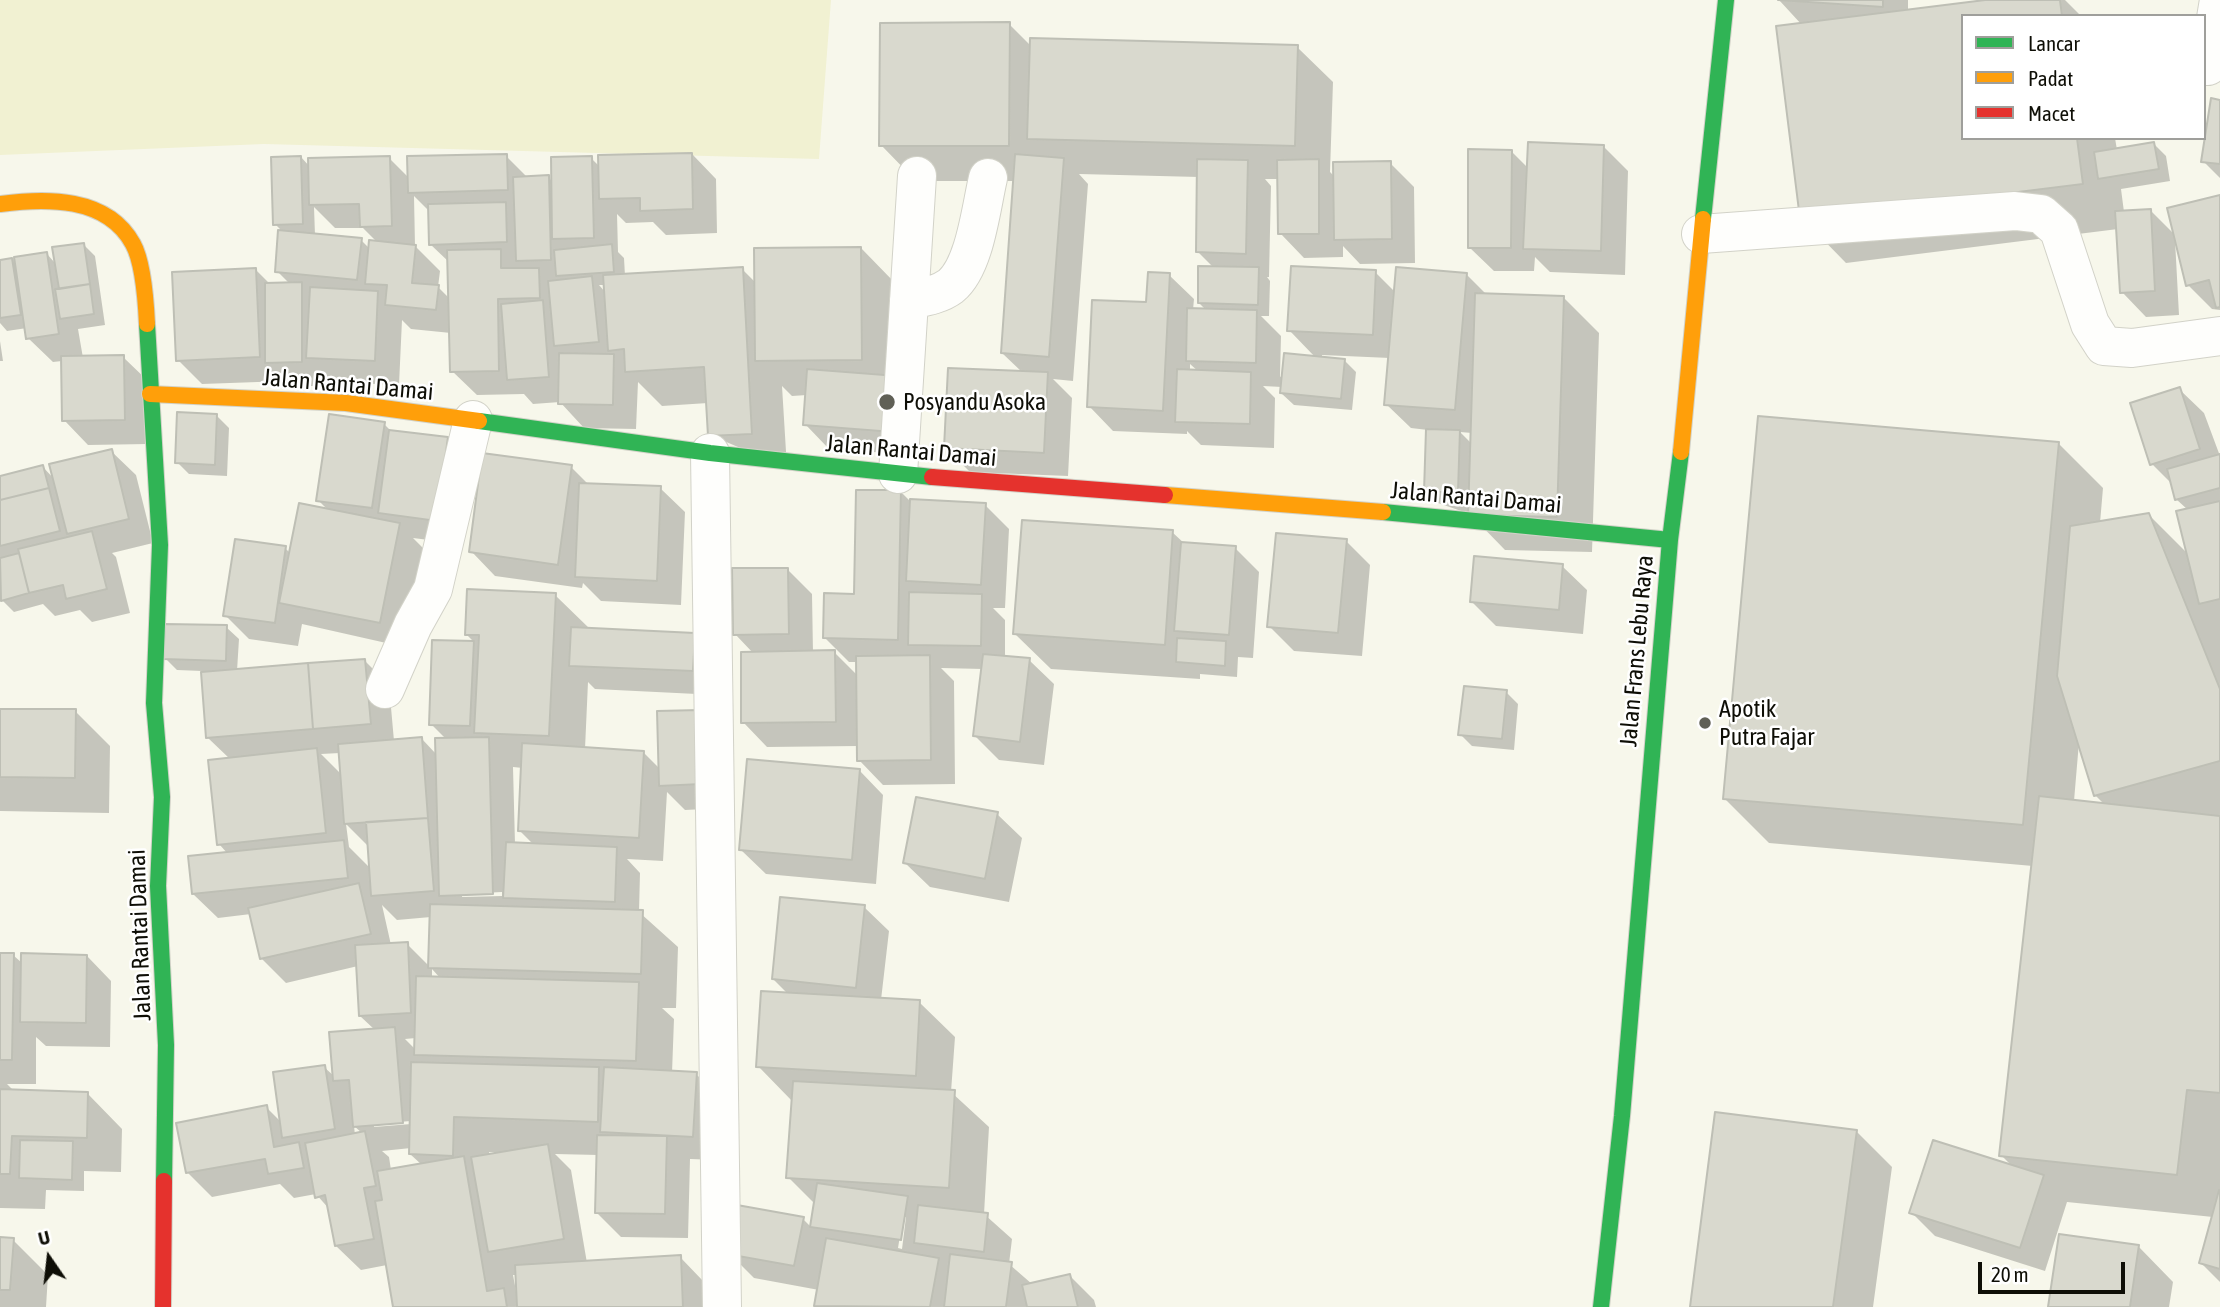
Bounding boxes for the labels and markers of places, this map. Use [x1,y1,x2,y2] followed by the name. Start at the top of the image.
[903,388,1046,416] place label: Posyandu Asoka
[877,392,897,412] marker: Posyandu Asoka
[1719,695,1814,751] place label: Apotik Putra Fajar
[1697,715,1713,731] marker: Apotik Putra Fajar

